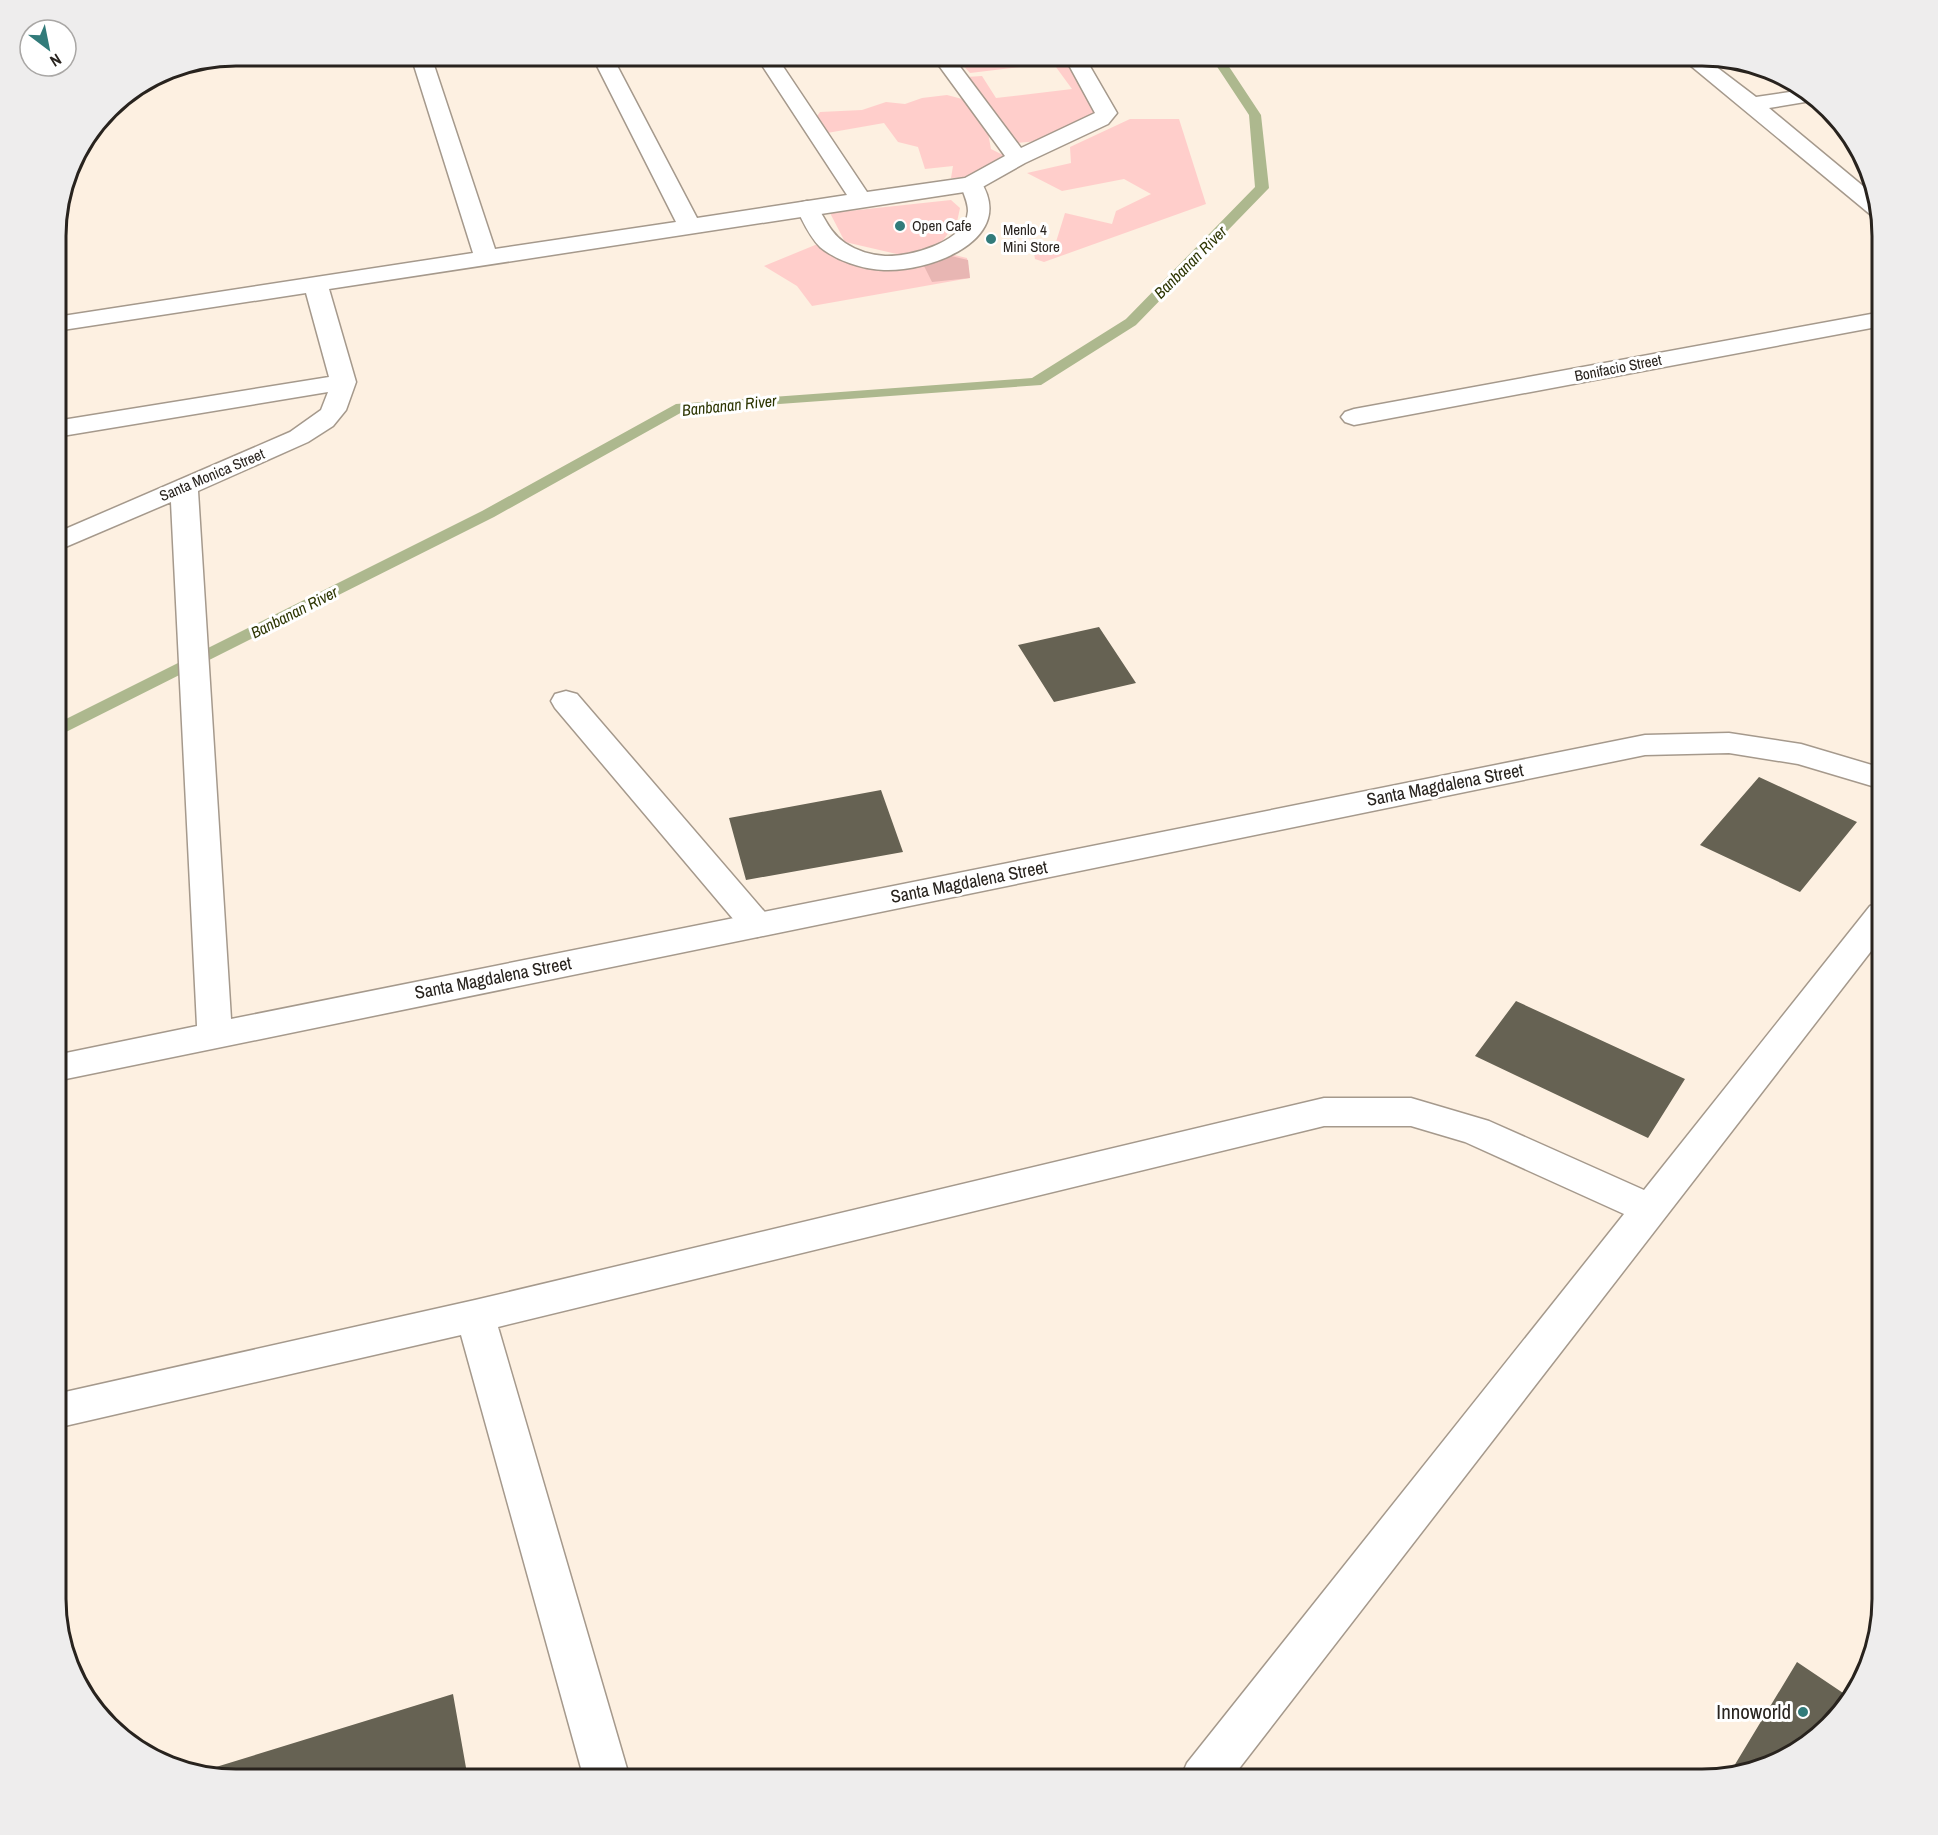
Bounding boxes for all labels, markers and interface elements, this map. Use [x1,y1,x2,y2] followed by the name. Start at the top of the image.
[18,18,78,78] north arrow
[46,49,66,73] text: N
[912,215,972,236] place label: Open Cafe
[893,219,907,233] marker: Open Cafe
[1003,219,1060,257] place label: Menlo 4 Mini Store
[1149,220,1232,303] water label: Banbanan River
[984,232,998,246] marker: Menlo 4 Mini Store
[1573,349,1664,386] street label: Bonifacio Street
[681,389,778,421] water label: Banbanan River
[156,443,268,506] street label: Santa Monica Street
[247,580,342,643] water label: Banbanan River
[1364,757,1525,812] street label: Santa Magdalena Street
[888,854,1049,909] street label: Santa Magdalena Street
[412,950,573,1005] street label: Santa Magdalena Street
[1716,1697,1791,1726] place label: Innoworld
[1796,1705,1810,1719] marker: Innoworld

